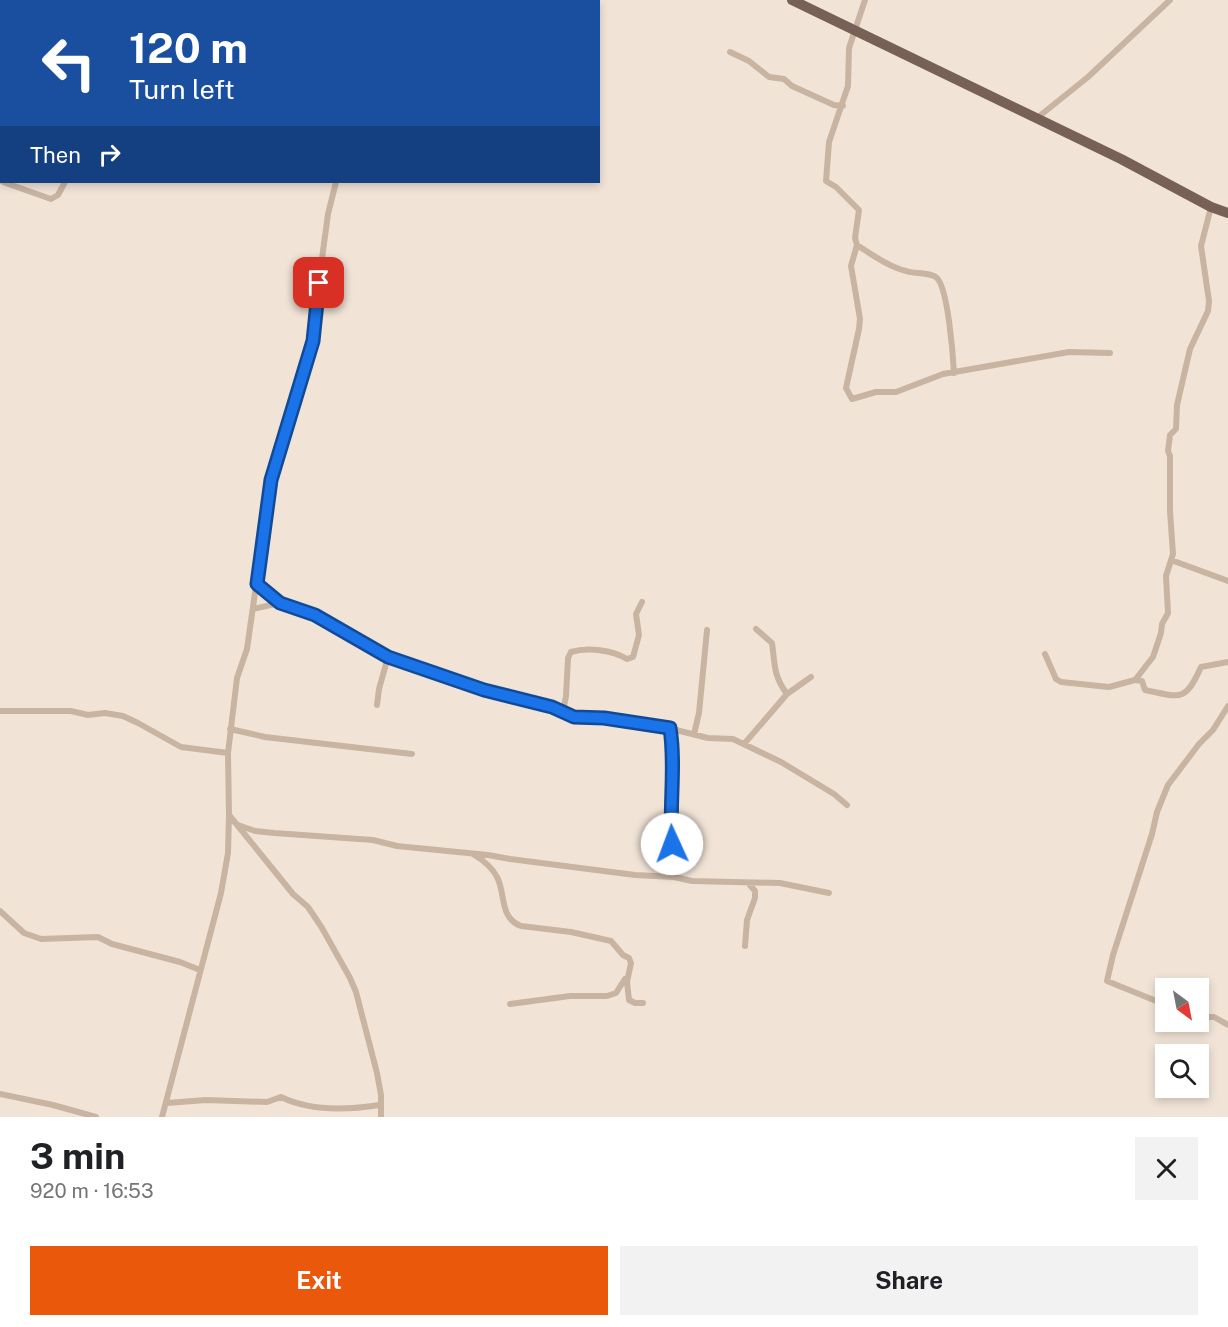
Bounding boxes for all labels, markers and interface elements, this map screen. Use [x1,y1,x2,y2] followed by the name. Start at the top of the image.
[129,23,248,72] text: 120 m
[30,24,108,102] icon: left
[129,73,235,105] text: Turn left
[93,138,126,171] icon: right
[30,142,81,168] text: Then
[293,257,344,308] pin
[302,266,335,299] icon: arrive
[640,812,704,876] position arrow
[1155,978,1209,1032] north arrow
[1155,978,1209,1098] map controls
[1155,1044,1209,1098] button: search
[30,1135,125,1177] text: 3 min
[1135,1137,1198,1200] button: close
[30,1179,154,1203] text: 920 m · 16:53
[30,1246,608,1315] button: Exit
[620,1246,1198,1315] button: Share

